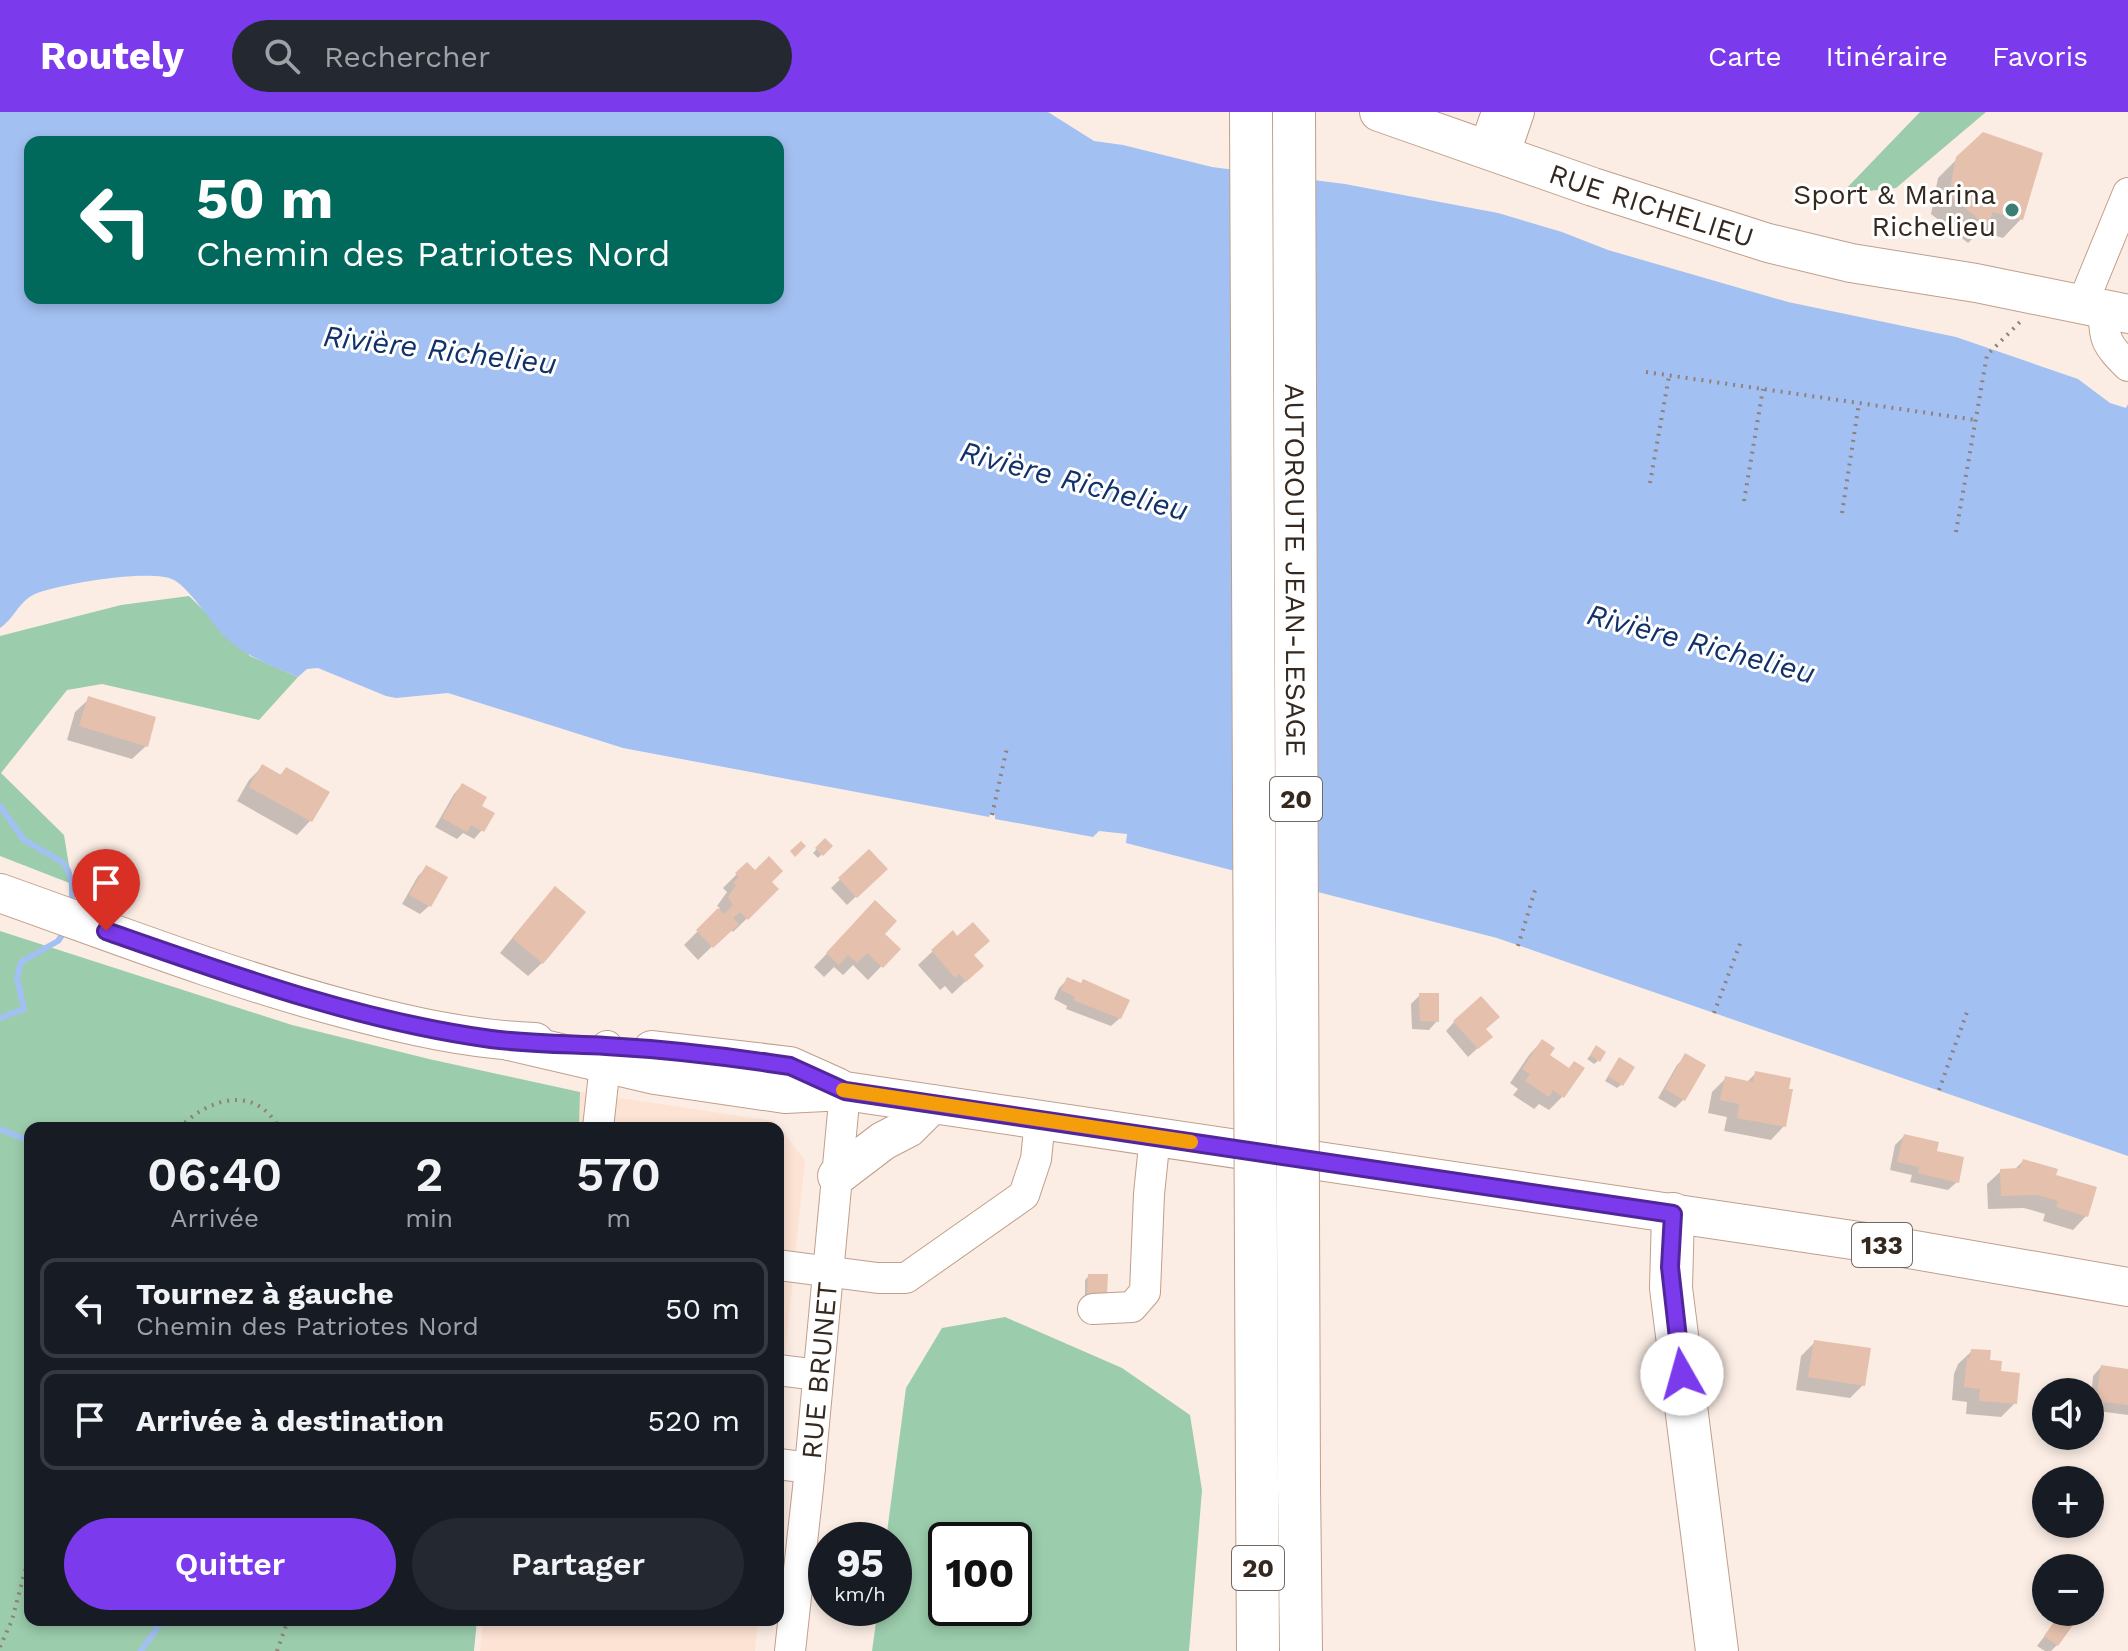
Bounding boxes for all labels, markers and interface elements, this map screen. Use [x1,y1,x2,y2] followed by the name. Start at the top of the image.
[232,20,792,92] search box
[40,34,184,78] text: Routely
[260,34,304,78] icon: search
[324,39,490,74] text: Rechercher
[1708,40,1782,73] text: Carte
[1826,40,1948,73] text: Itinéraire
[1992,40,2088,73] text: Favoris
[1545,157,1758,254] street label: RUE RICHELIEU
[196,166,333,232] text: 50 m
[64,168,168,272] icon: left
[1793,178,1996,243] place label: Sport & Marina Richelieu
[2003,201,2021,219] marker: Sport & Marina Richelieu
[196,233,671,275] text: Chemin des Patriotes Nord
[322,318,559,381] water label: Rivière Richelieu
[1278,383,1312,757] street label: AUTOROUTE JEAN-LESAGE
[956,433,1192,528] water label: Rivière Richelieu
[1583,596,1819,691] water label: Rivière Richelieu
[1270,777,1322,821] road number: 20
[72,849,140,931] pin
[84,861,128,905] icon: arrive
[147,1146,282,1203] text: 06:40
[415,1146,443,1203] text: 2
[576,1146,661,1203] text: 570
[170,1203,259,1233] text: Arrivée
[405,1203,453,1233] text: min
[606,1203,631,1233] text: m
[1852,1223,1912,1267] road number: 133
[136,1276,394,1311] text: Tournez à gauche
[795,1280,844,1461] street label: RUE BRUNET
[68,1286,112,1330] icon: left
[665,1291,740,1326] text: 50 m
[136,1311,479,1341] text: Chemin des Patriotes Nord
[1640,1332,1724,1416] position arrow
[2032,1378,2104,1626] map controls
[2032,1378,2104,1450] button: sound
[68,1398,112,1442] icon: arrive
[136,1403,444,1438] text: Arrivée à destination
[648,1403,740,1438] text: 520 m
[2032,1466,2104,1538] button: +
[64,1518,396,1610] button: Quitter
[412,1518,744,1610] button: Partager
[928,1522,1032,1626] speed limit sign: 100
[836,1540,884,1587] text: 95
[1232,1546,1284,1590] road number: 20
[2032,1554,2104,1626] button: −
[834,1582,886,1606] text: km/h

